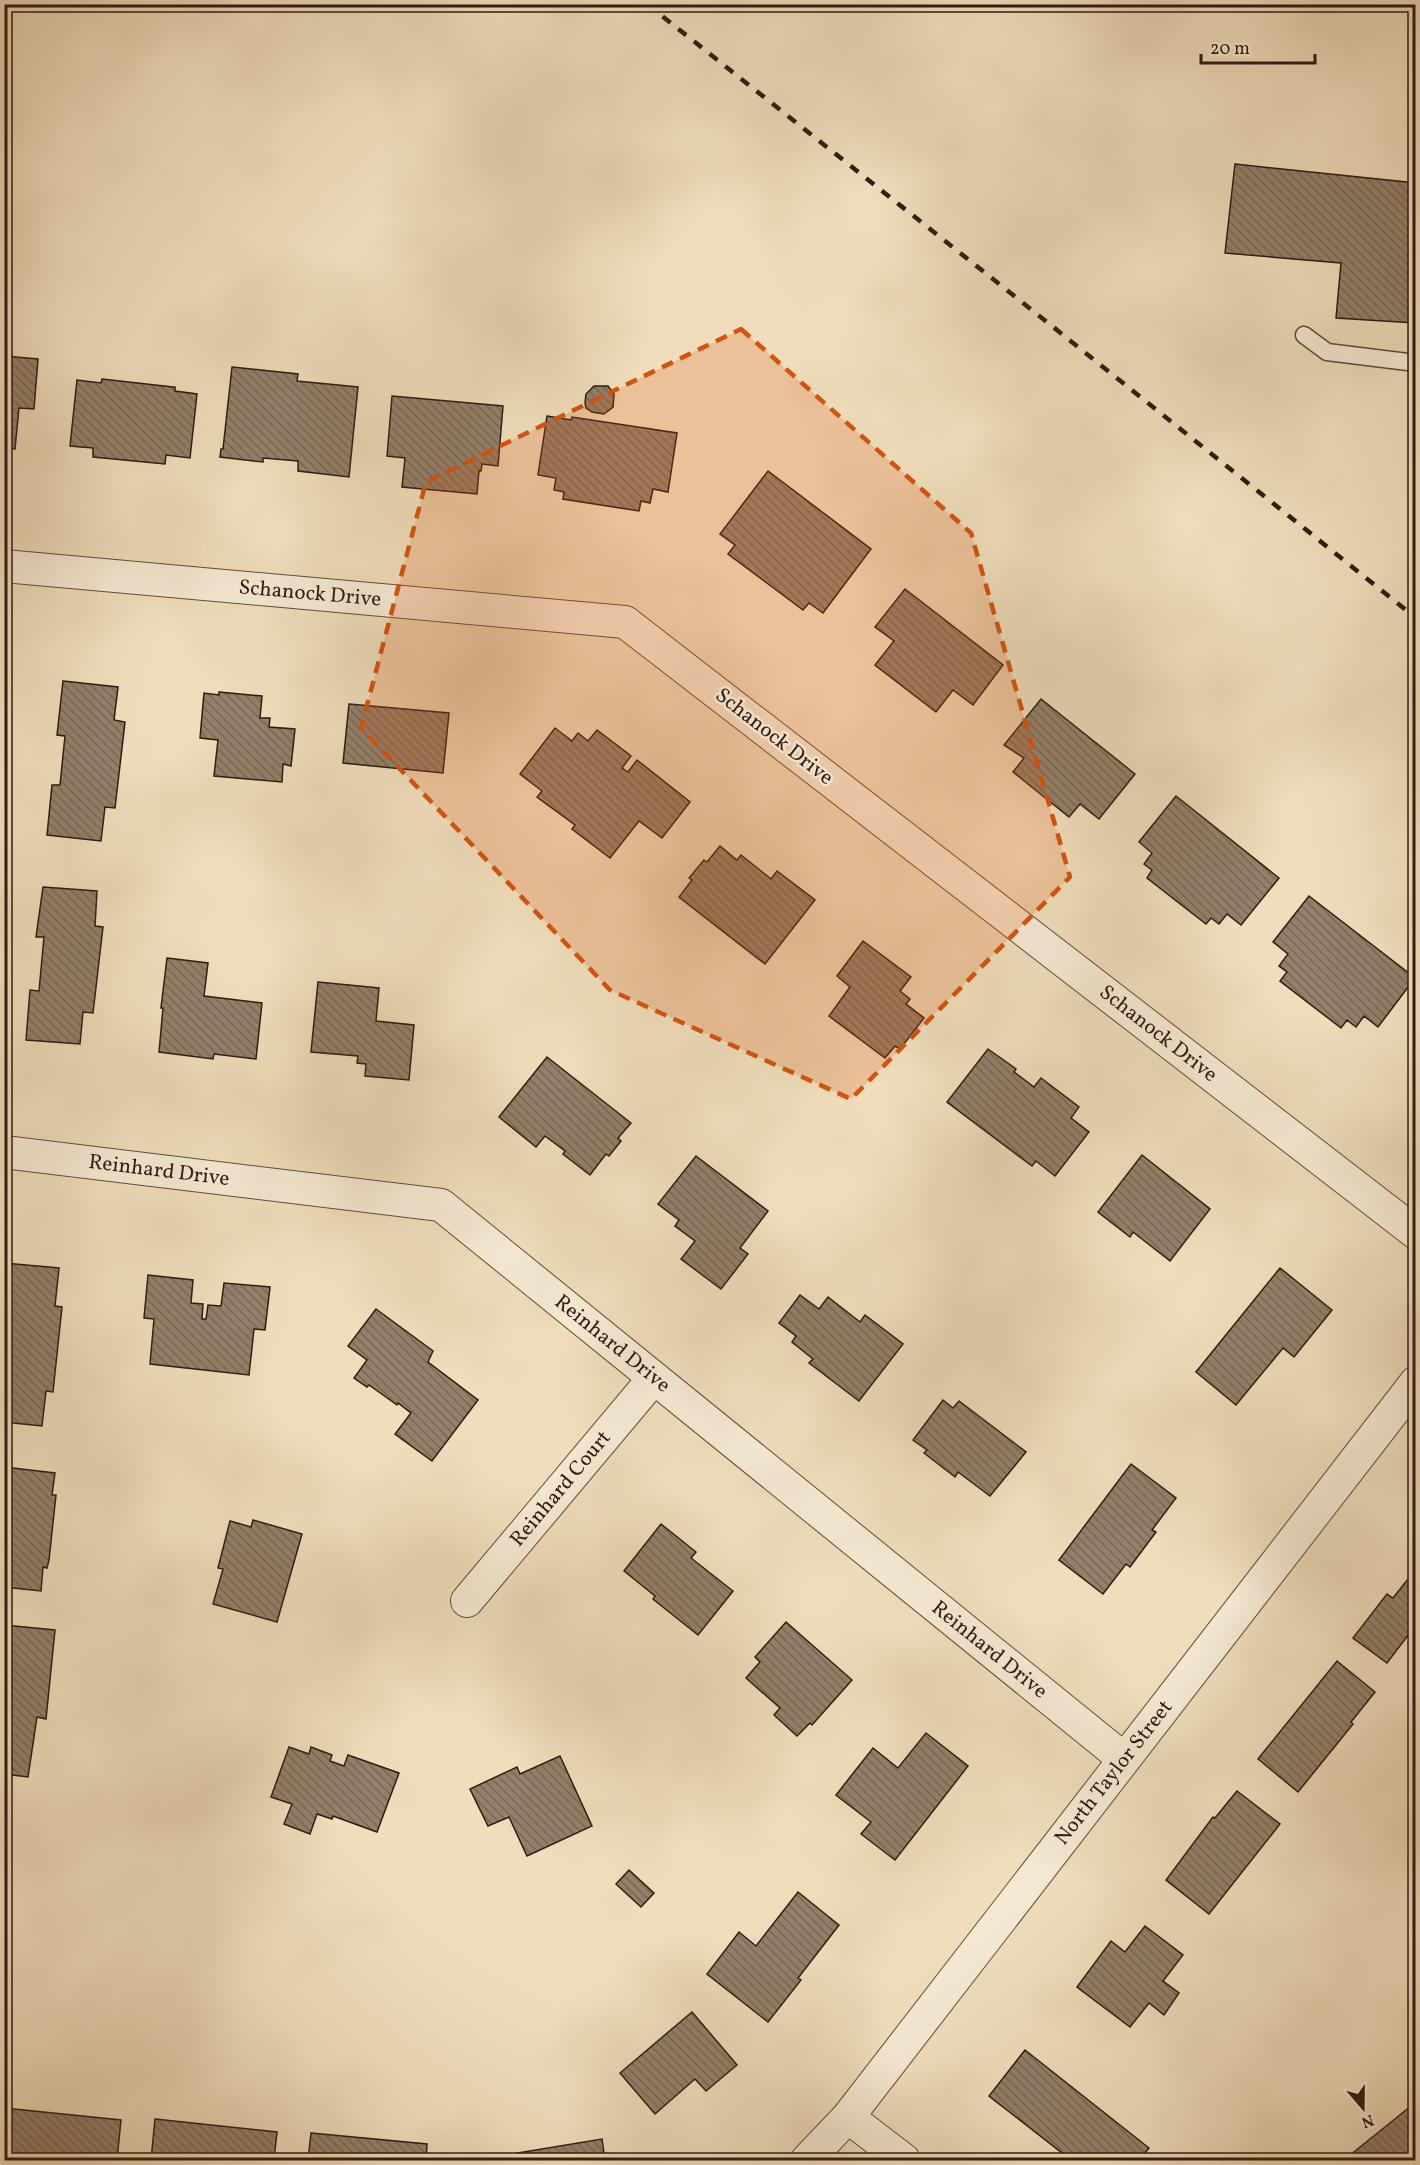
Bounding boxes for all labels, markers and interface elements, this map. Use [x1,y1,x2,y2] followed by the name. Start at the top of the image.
[1201,27,1315,65] scale bar
[1210,37,1250,62] text: 20 m
[238,573,382,615] street label: Schanock Drive
[709,682,839,792] street label: Schanock Drive
[1093,979,1223,1089] street label: Schanock Drive
[87,1148,231,1194] street label: Reinhard Drive
[548,1288,676,1400] street label: Reinhard Drive
[504,1425,618,1553] street label: Reinhard Court
[925,1594,1053,1706] street label: Reinhard Drive
[1048,1694,1180,1852] street label: North Taylor Street
[1333,2078,1393,2138] north arrow
[1358,2108,1377,2133] text: N

